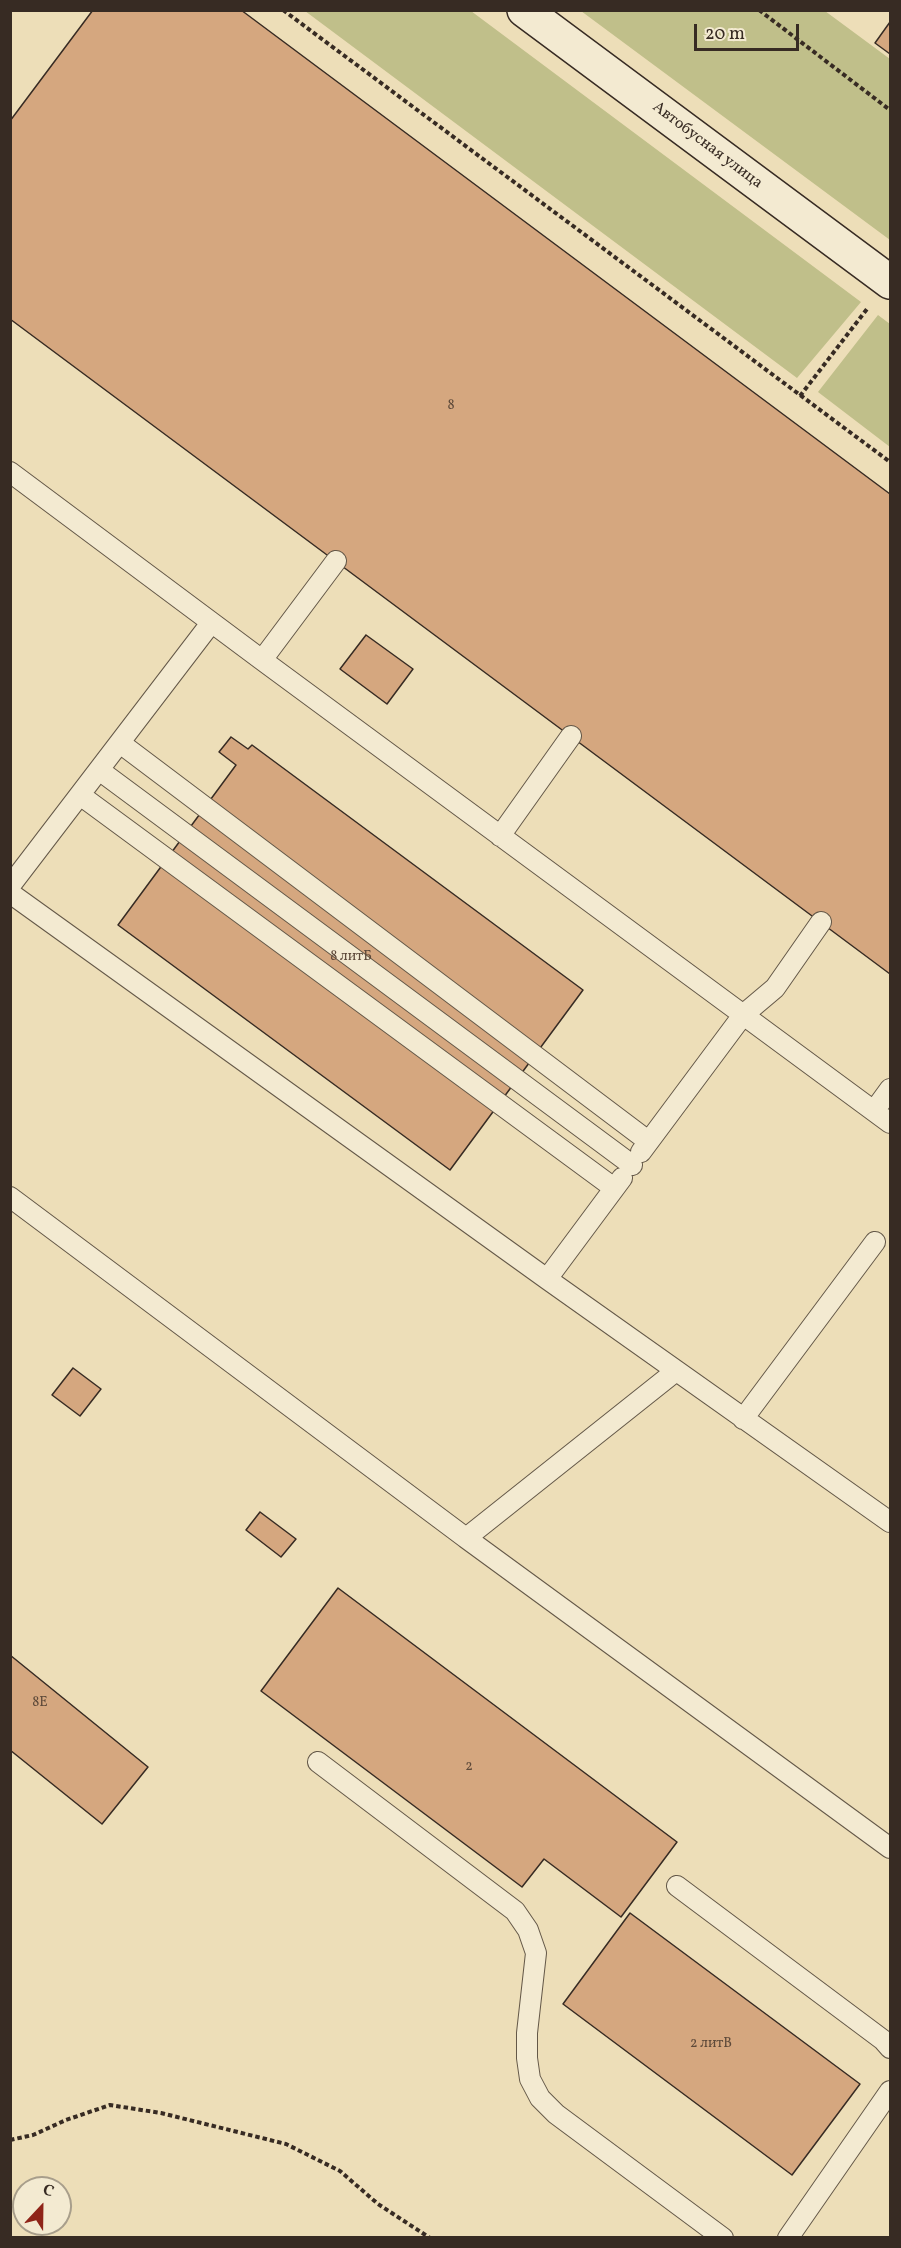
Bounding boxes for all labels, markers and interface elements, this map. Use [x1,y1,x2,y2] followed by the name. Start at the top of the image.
[697,12,802,50] scale bar
[705,22,745,47] text: 20 m
[648,98,766,194] street label: Автобусная улица
[447,398,455,414] house number: 8
[330,949,372,965] house number: 8 литБ
[32,1695,48,1711] house number: 8Е
[465,1759,473,1775] house number: 2
[690,2036,732,2052] house number: 2 литВ
[12,2176,72,2236] north arrow
[39,2179,57,2203] text: С

